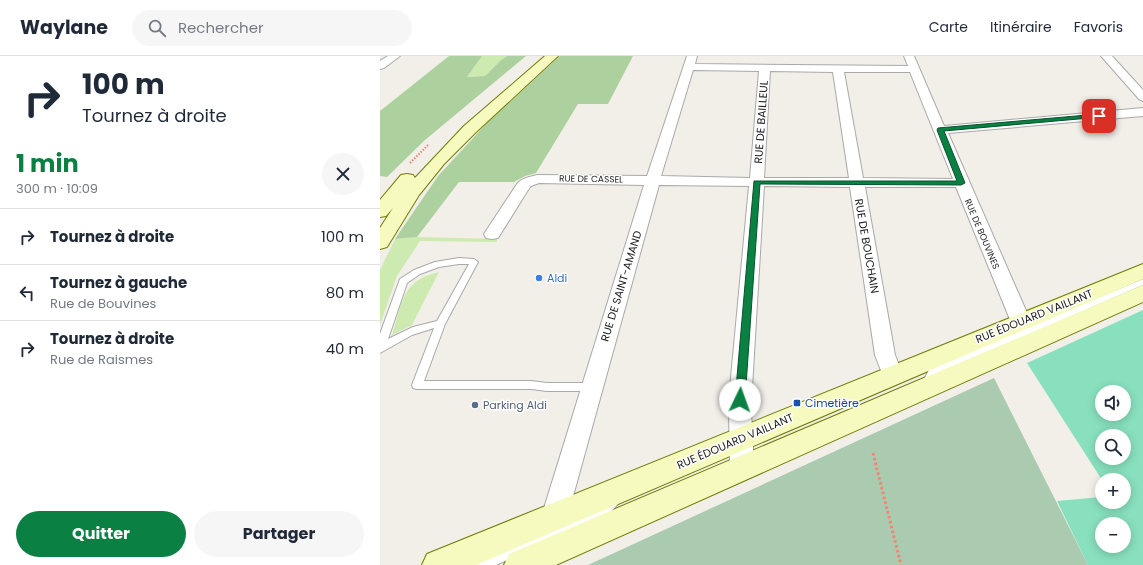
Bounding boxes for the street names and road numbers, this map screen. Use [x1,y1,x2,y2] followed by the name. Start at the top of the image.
[750,80,772,164] street label: RUE DE BAILLEUL
[559,172,623,186] street label: RUE DE CASSEL
[851,197,883,295] street label: RUE DE BOUCHAIN
[962,197,1002,271] street label: RUE DE BOUVINES
[597,228,646,343] street label: RUE DE SAINT-AMAND
[973,285,1095,347] street label: RUE ÉDOUARD VAILLANT
[674,409,796,473] street label: RUE ÉDOUARD VAILLANT

